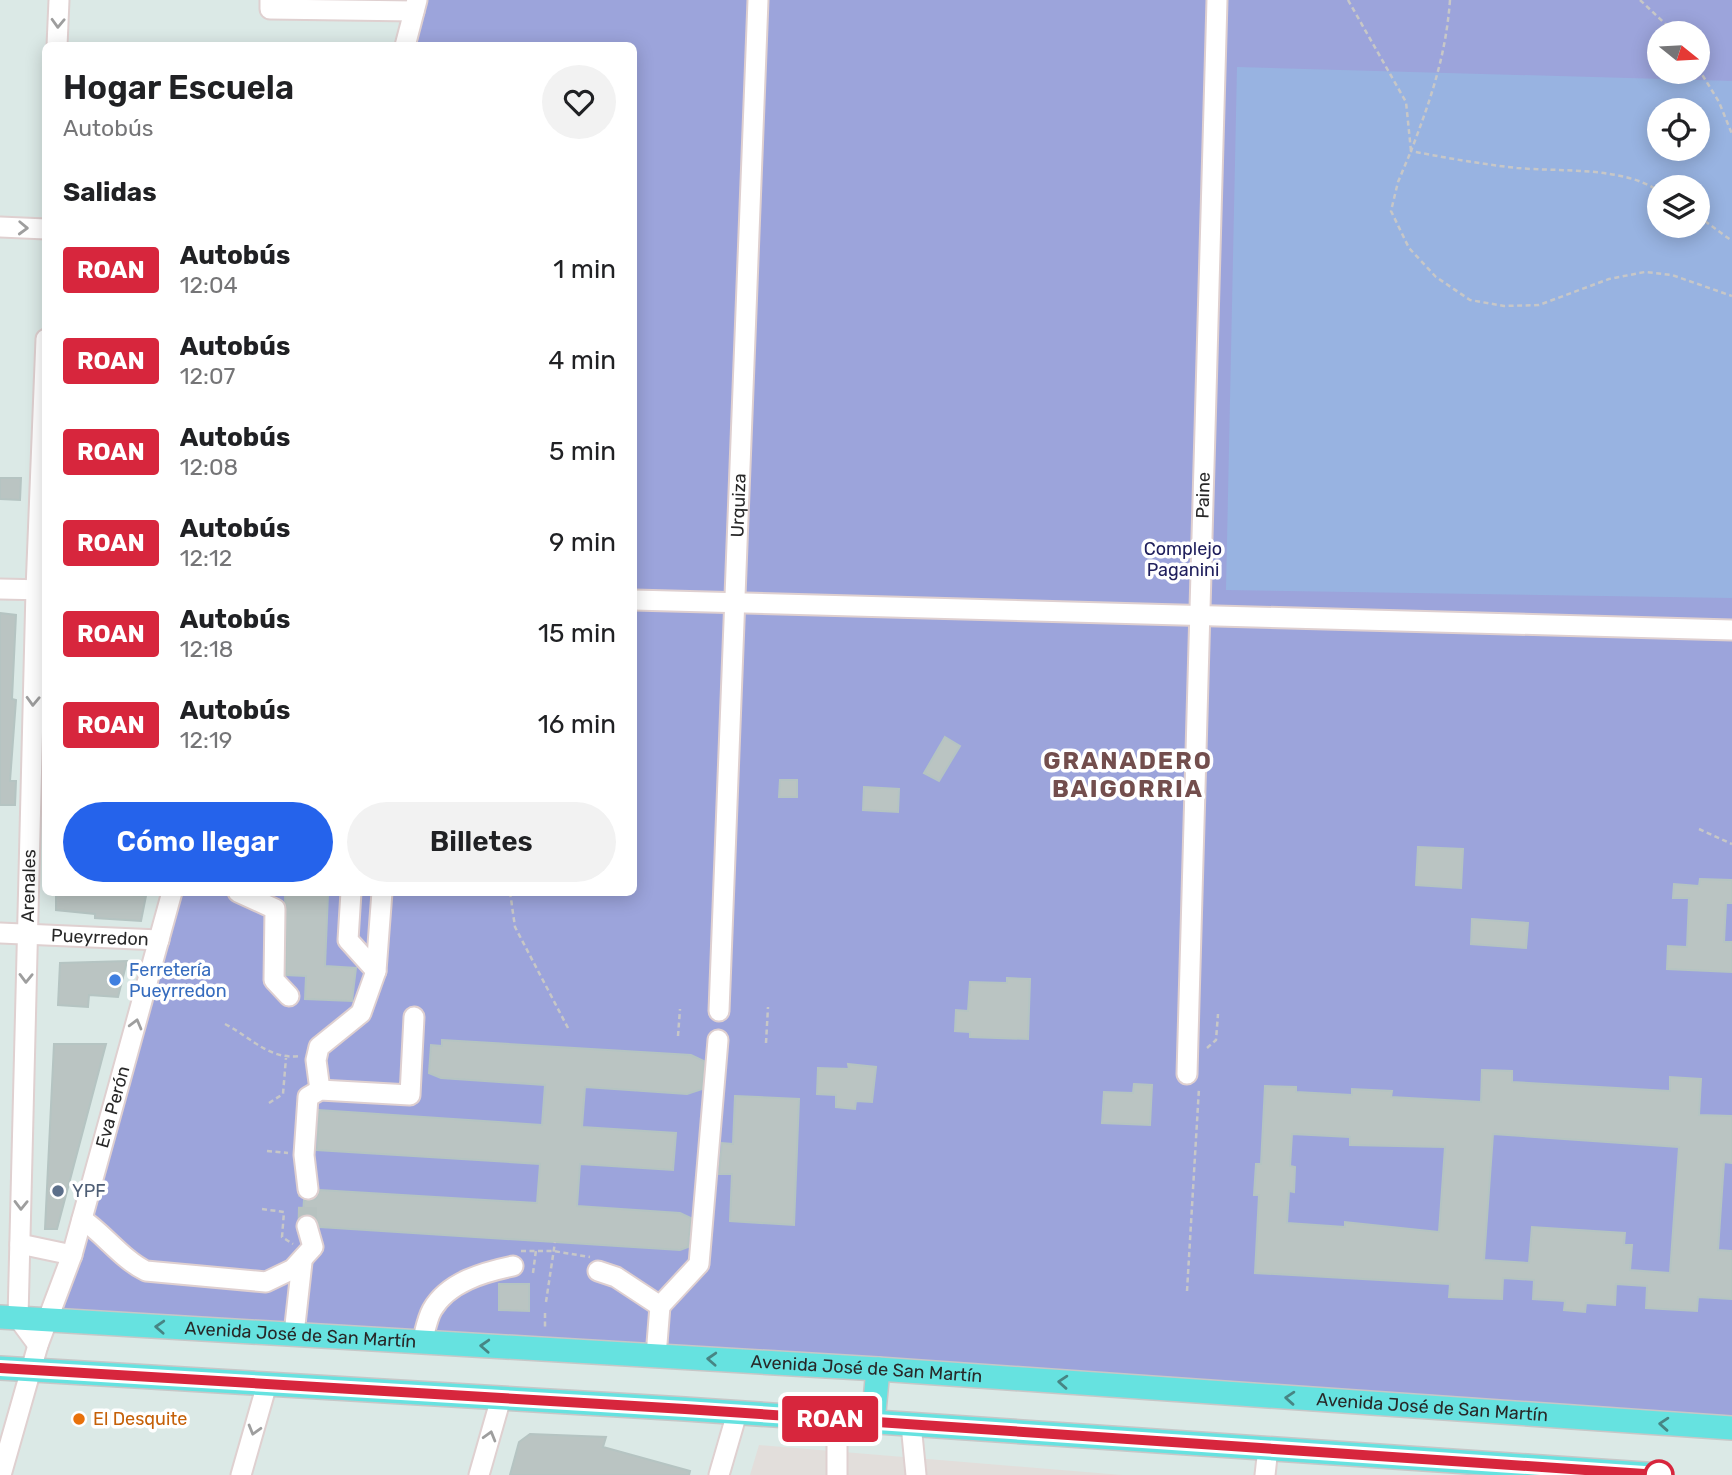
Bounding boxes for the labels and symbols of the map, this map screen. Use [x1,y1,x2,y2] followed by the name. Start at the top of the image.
[50,18,65,29] one-way arrow
[1647,21,1710,84] north arrow
[18,220,29,236] one-way arrow
[1192,472,1215,519] street label: Paine
[726,473,751,538] street label: Urquiza
[1144,538,1222,581] park label: Complejo Paganini
[25,697,41,707] one-way arrow
[1043,747,1213,803] district label: GRANADERO BAIGORRIA
[17,849,41,923] street label: Arenales
[51,924,149,951] street label: Pueyrredon
[129,959,227,1002] place label: Ferretería Pueyrredon
[107,972,123,988] marker: Ferretería Pueyrredon
[18,973,33,984] one-way arrow
[128,1018,142,1030] one-way arrow
[91,1063,135,1150] street label: Eva Perón
[72,1180,106,1202] place label: YPF
[50,1183,66,1199] marker: YPF
[13,1200,28,1211] one-way arrow
[184,1317,417,1353] street label: Avenida José de San Martín
[154,1319,165,1334] one-way arrow
[479,1339,490,1354] one-way arrow
[750,1350,983,1387] street label: Avenida José de San Martín
[706,1352,717,1367] one-way arrow
[1058,1375,1069,1390] one-way arrow
[1316,1388,1549,1426] street label: Avenida José de San Martín
[1285,1391,1296,1406] one-way arrow
[781,1396,879,1442] line badge: ROAN
[93,1408,187,1430] place label: El Desquite
[71,1411,87,1427] marker: El Desquite
[1658,1417,1669,1432] one-way arrow
[247,1423,262,1435] one-way arrow
[482,1431,496,1443] one-way arrow
[1644,1460,1674,1475] unlabelled marker

